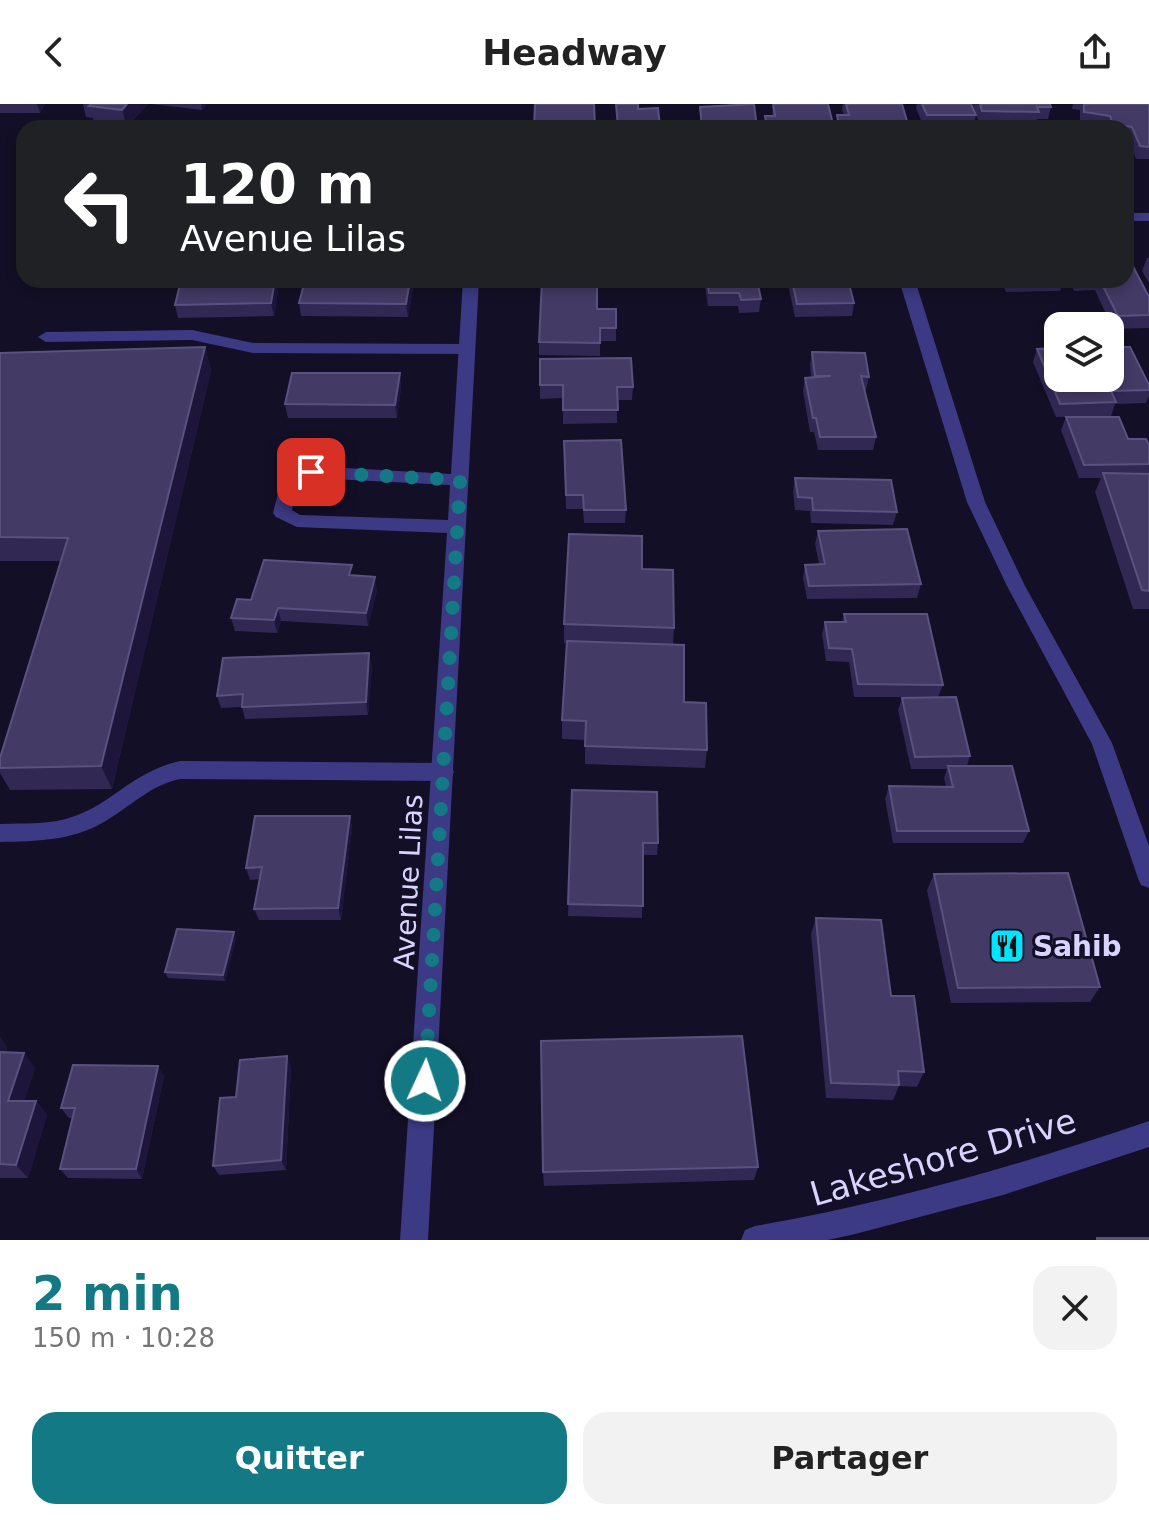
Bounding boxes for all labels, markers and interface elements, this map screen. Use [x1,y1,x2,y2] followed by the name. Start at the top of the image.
[32,30,76,74] icon: back
[1073,30,1117,74] icon: share
[482,32,667,73] text: Headway
[180,151,375,216] text: 120 m
[48,152,152,256] icon: left
[180,218,406,259] text: Avenue Lilas
[1044,312,1124,392] map controls
[1044,312,1124,392] button: layers
[277,438,345,506] pin
[289,450,333,494] icon: arrive
[387,793,430,971] street label: Avenue Lilas
[988,927,1026,965] restaurant icon: Sahib
[1033,930,1122,963] place label: Sahib
[383,1039,467,1123] position arrow
[805,1100,1081,1214] street label: Lakeshore Drive
[32,1265,183,1321] text: 2 min
[1033,1266,1117,1350] button: close
[32,1323,215,1353] text: 150 m · 10:28
[32,1412,567,1504] button: Quitter
[583,1412,1117,1504] button: Partager

